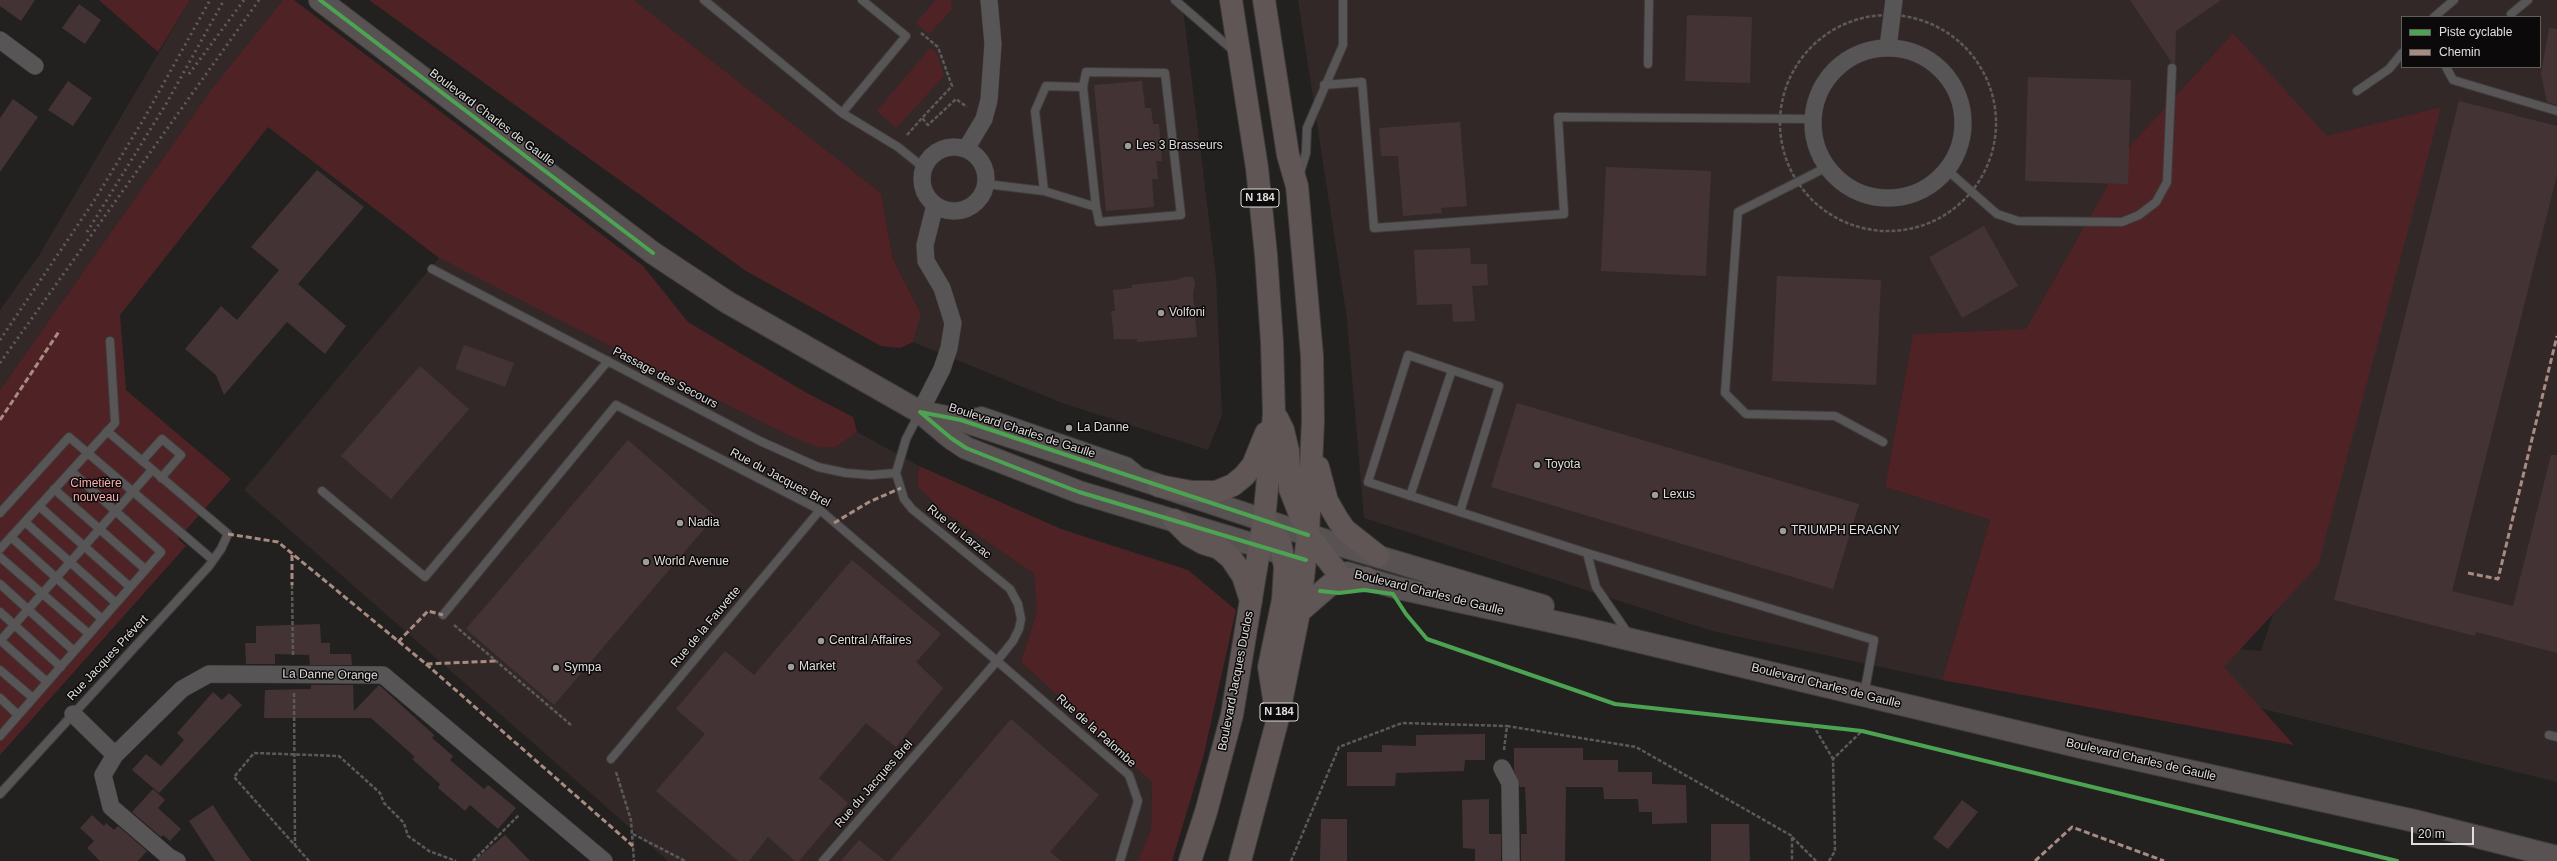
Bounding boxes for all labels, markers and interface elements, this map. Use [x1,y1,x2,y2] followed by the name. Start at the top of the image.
[2401,16,2541,68] legend
[2439,25,2512,39] text: Piste cyclable
[2439,45,2480,59] text: Chemin
[426,66,558,170] street label: Boulevard Charles de Gaulle
[1136,139,1223,153] place label: Les 3 Brasseurs
[1123,141,1133,151] marker: Les 3 Brasseurs
[1241,189,1279,207] road number: N 184
[1169,306,1205,320] place label: Volfoni
[1156,308,1166,318] marker: Volfoni
[610,344,720,412] street label: Passage des Secours
[947,400,1097,462] street label: Boulevard Charles de Gaulle
[1077,421,1129,435] place label: La Danne
[1064,423,1074,433] marker: La Danne
[727,445,833,511] street label: Rue du Jacques Brel
[1545,458,1580,472] place label: Toyota
[1532,460,1542,470] marker: Toyota
[70,477,122,505] park label: Cimetière nouveau
[1663,488,1695,502] place label: Lexus
[1650,490,1660,500] marker: Lexus
[924,502,994,562] street label: Rue du Larzac
[688,516,719,530] place label: Nadia
[675,518,685,528] marker: Nadia
[1791,524,1900,538] place label: TRIUMPH ERAGNY
[1778,526,1788,536] marker: TRIUMPH ERAGNY
[654,555,729,569] place label: World Avenue
[641,557,651,567] marker: World Avenue
[1353,567,1505,619] street label: Boulevard Charles de Gaulle
[668,584,744,670] street label: Rue de la Fauvette
[1215,610,1257,752] street label: Boulevard Jacques Duclos
[65,612,151,704] street label: Rue Jacques Prévert
[829,634,911,648] place label: Central Affaires
[816,636,826,646] marker: Central Affaires
[799,660,836,674] place label: Market
[1750,660,1902,712] street label: Boulevard Charles de Gaulle
[564,661,601,675] place label: Sympa
[786,662,796,672] marker: Market
[551,663,561,673] marker: Sympa
[282,667,378,683] street label: La Danne Orange
[1053,692,1139,770] street label: Rue de la Palombe
[1260,703,1298,721] road number: N 184
[2065,736,2217,784] street label: Boulevard Charles de Gaulle
[832,737,916,831] street label: Rue du Jacques Brel
[2413,819,2476,845] scale bar
[2418,827,2445,841] text: 20 m

